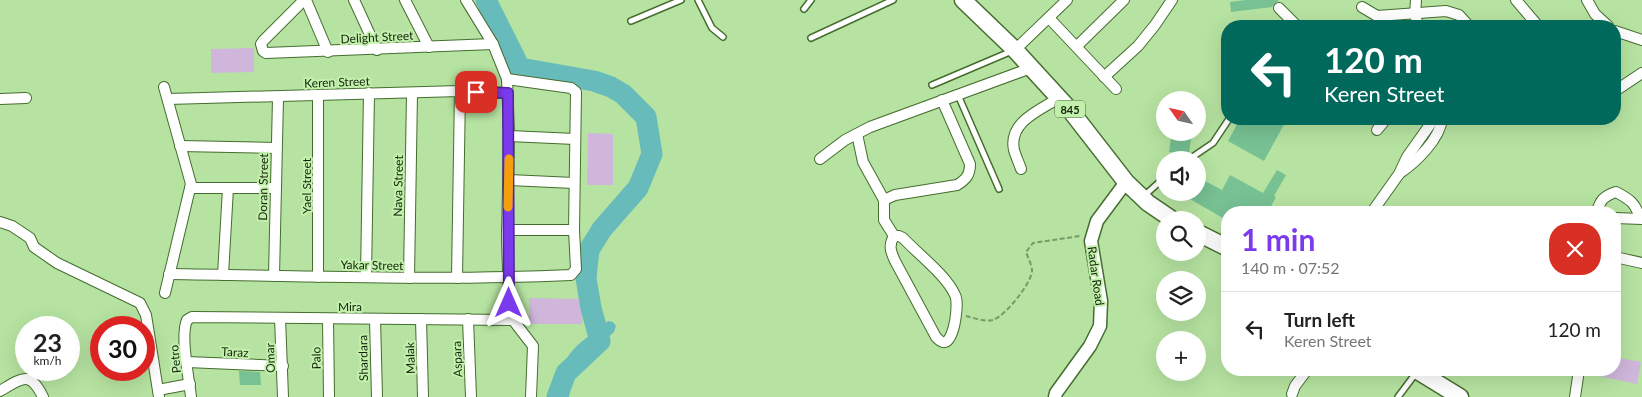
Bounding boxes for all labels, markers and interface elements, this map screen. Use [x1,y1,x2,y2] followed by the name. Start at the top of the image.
[340,28,414,46] street label: Delight Street
[1324,38,1423,80] text: 120 m
[1241,40,1306,105] icon: left
[455,71,497,113] pin
[304,73,371,91] street label: Keren Street
[462,78,490,106] icon: arrive
[1324,80,1444,107] text: Keren Street
[1156,91,1206,141] north arrow
[1156,91,1206,381] map controls
[1055,100,1085,118] road number: 845
[1156,151,1206,201] button: sound
[255,152,271,221] street label: Doran Street
[390,154,406,217] street label: Nava Street
[299,157,314,214] street label: Yael Street
[1156,211,1206,261] button: search
[1241,221,1315,257] text: 1 min
[1549,223,1601,275] button: close
[1084,245,1108,307] street label: Radar Road
[340,257,404,273] street label: Yakar Street
[1241,258,1340,277] text: 140 m · 07:52
[1156,271,1206,321] button: layers
[482,276,534,328] position arrow
[338,299,362,314] street label: Mira
[1284,308,1355,331] text: Turn left
[1241,315,1269,343] icon: left
[90,316,155,381] speed limit sign: 30
[1547,318,1601,341] text: 120 m
[33,327,62,357] text: 23
[1156,331,1206,381] button: +
[1284,331,1372,350] text: Keren Street
[355,335,371,381] street label: Shardara
[402,341,418,374] street label: Malak
[449,341,465,377] street label: Aspara
[262,342,278,373] street label: Omar
[166,344,184,374] street label: Petro
[221,344,250,360] street label: Taraz
[308,346,324,369] street label: Palo
[33,353,62,368] text: km/h

